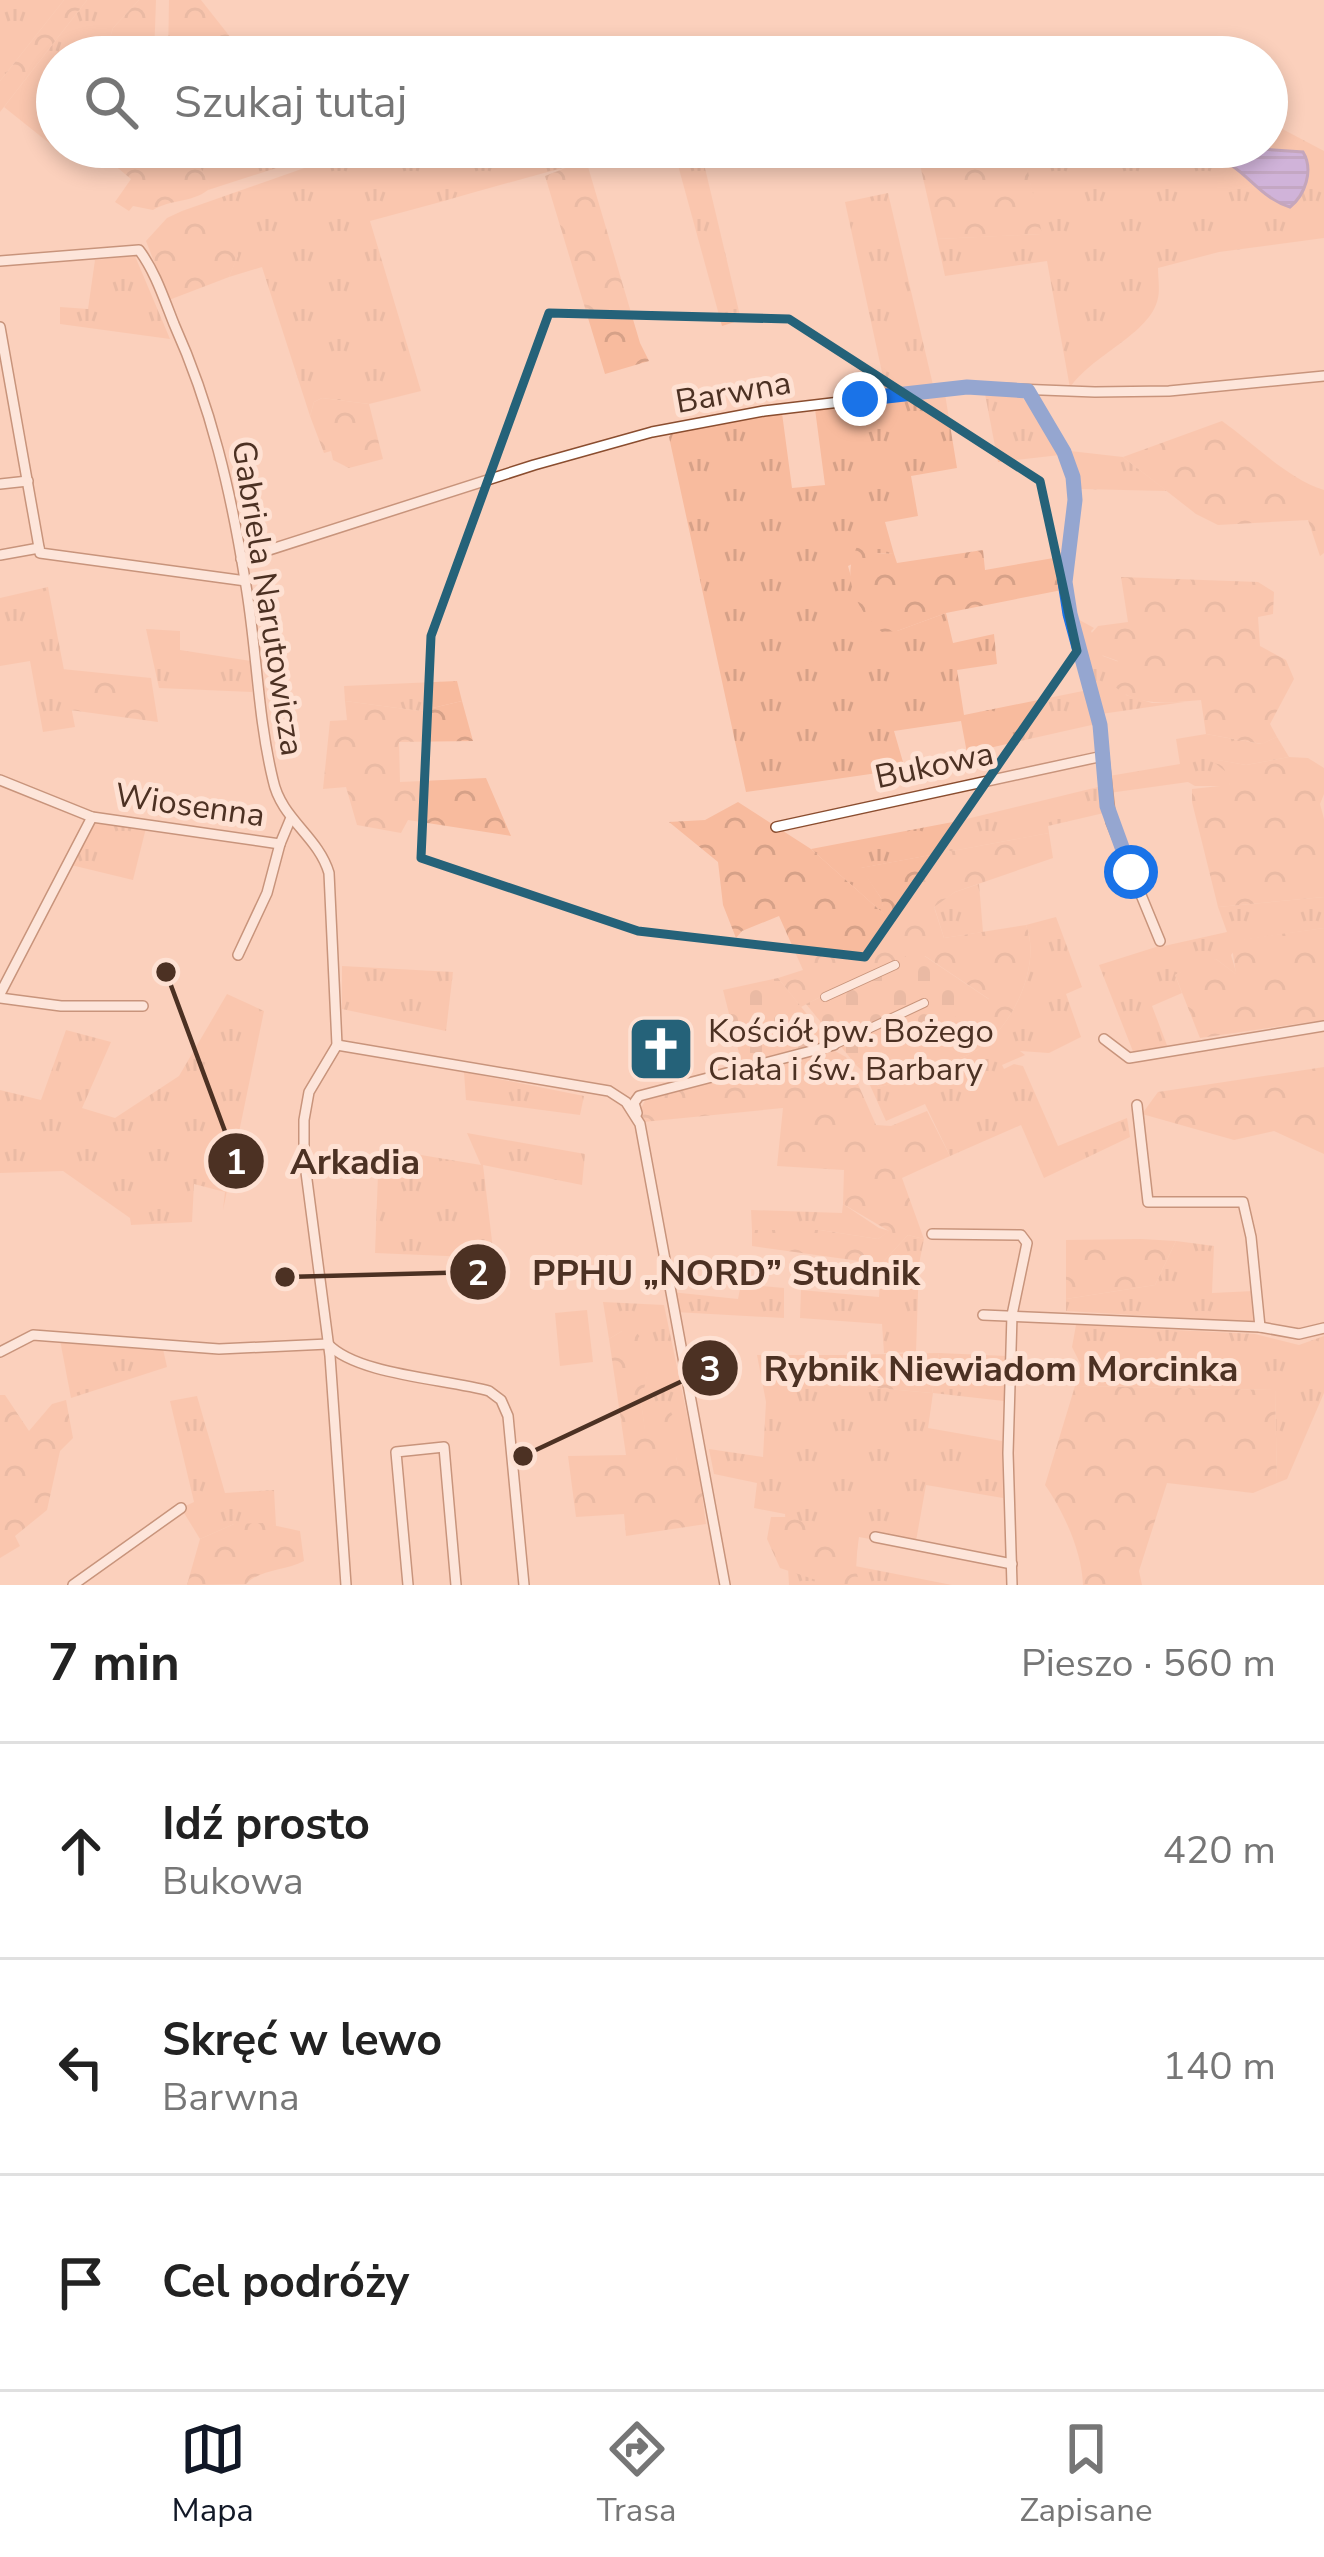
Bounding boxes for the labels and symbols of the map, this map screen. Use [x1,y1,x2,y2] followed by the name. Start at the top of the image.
[672,360,795,425] street label: Barwna
[833,372,887,426] route end
[220,437,315,759] street label: Gabriela Narutowicza
[871,731,998,800] street label: Bukowa
[112,773,268,838] street label: Wiosenna
[1104,845,1158,899] route start
[708,1009,994,1092] place label: Kościół pw. Bożego Ciała i św. Barbary
[626,1014,696,1084] church icon: Kościół pw. Bożego Ciała i św. Barbary
[206,1125,444,1197] callout: Arkadia
[225,1138,247,1187] text: 1
[290,1138,420,1187] text: Arkadia
[448,1236,944,1308] callout: PPHU „NORD” Studnik
[467,1249,489,1298] text: 2
[532,1249,921,1298] text: PPHU „NORD” Studnik
[680,1332,1263,1404] callout: Rybnik Niewiadom Morcinka
[699,1345,721,1394] text: 3
[764,1345,1238,1394] text: Rybnik Niewiadom Morcinka

